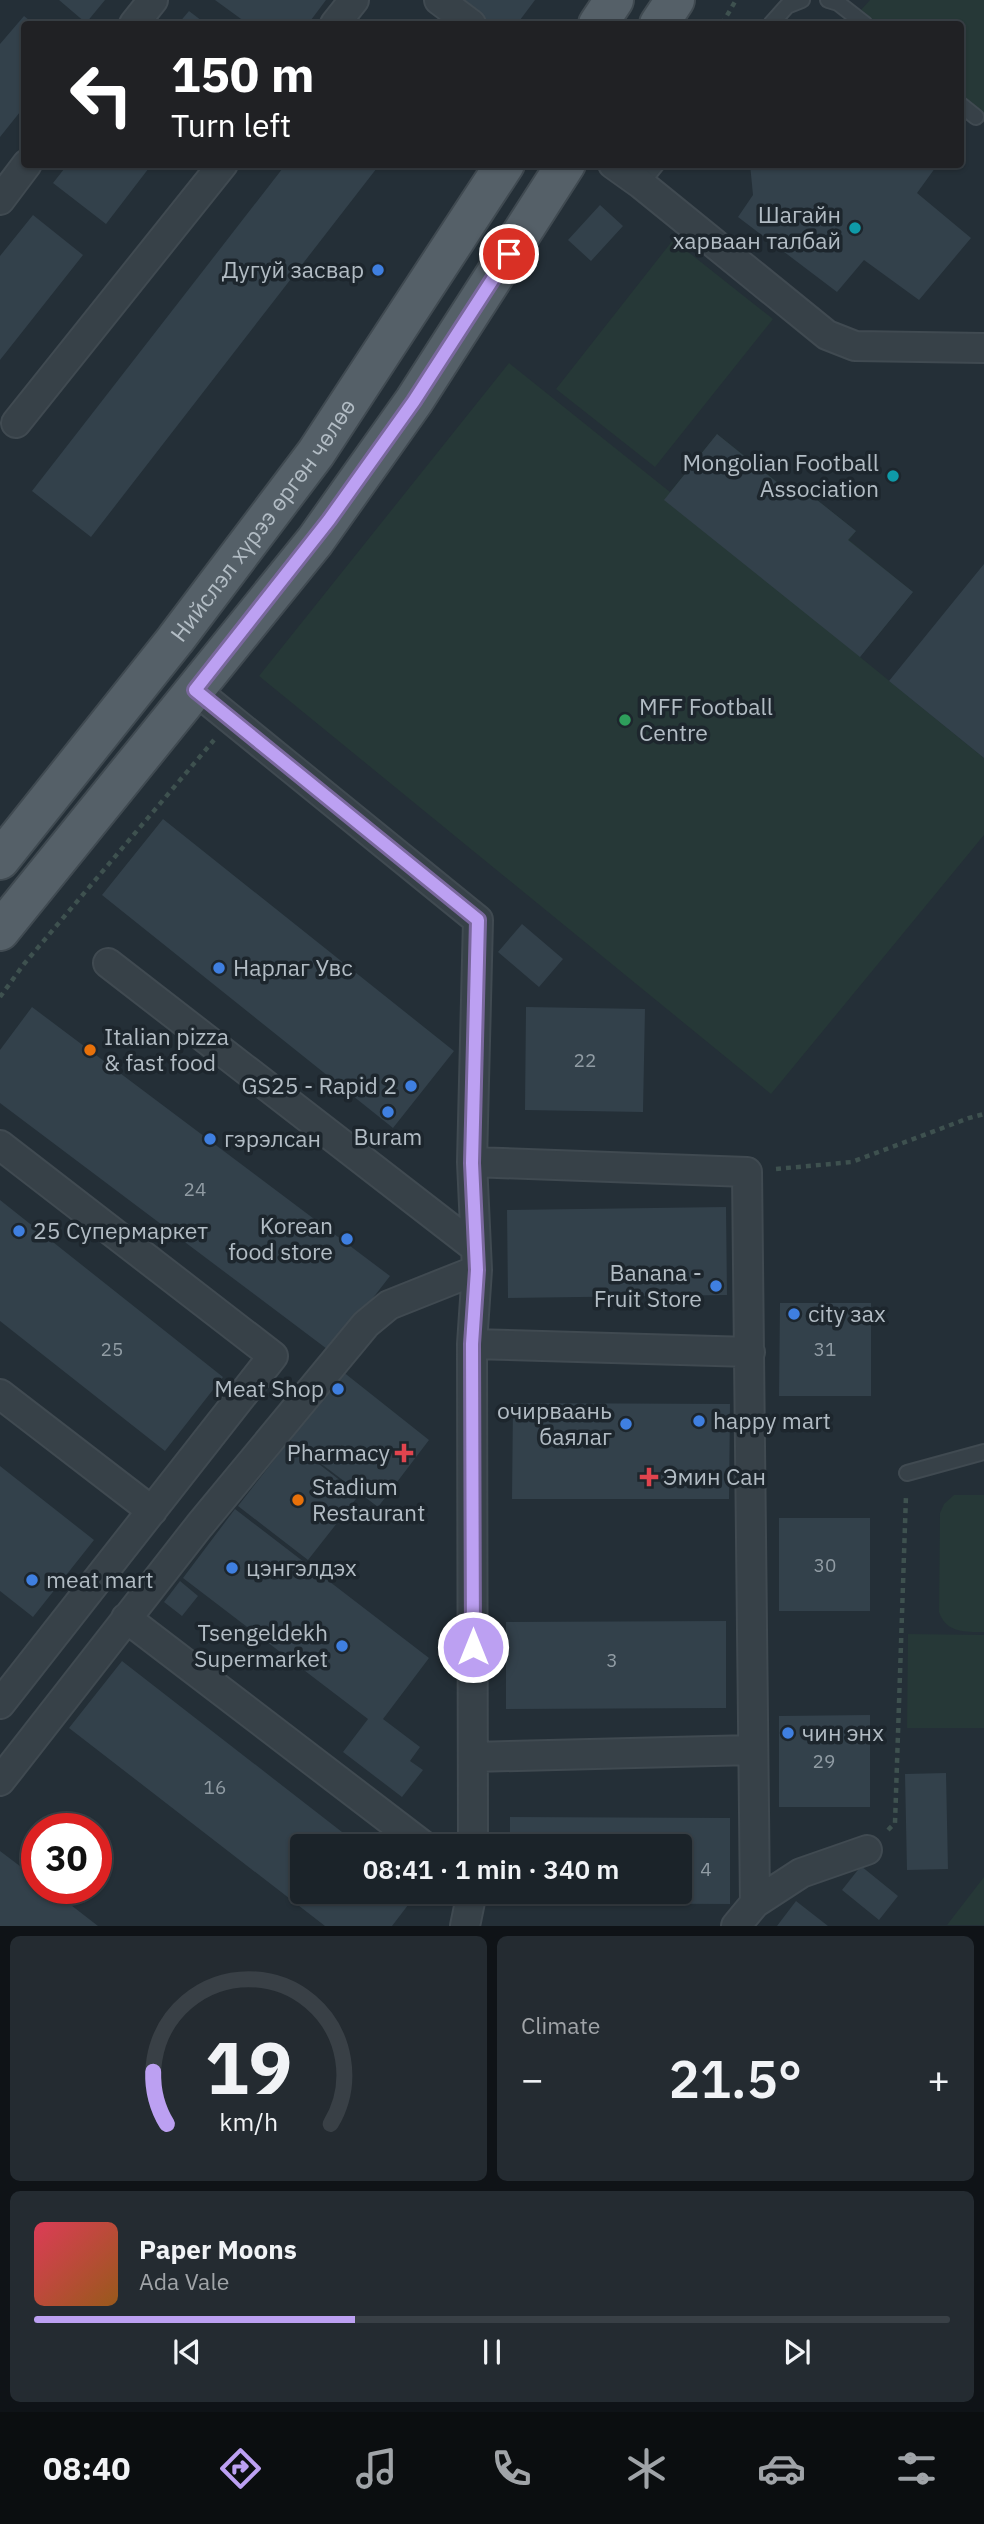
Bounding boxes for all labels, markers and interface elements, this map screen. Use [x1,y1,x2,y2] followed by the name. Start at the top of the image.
[171,42,315,105] text: 150 m
[56,49,147,140] icon: left
[171,104,291,146] text: Turn left
[673,199,841,255] place label: Шагайн харваан талбай
[847,220,863,236] marker: Шагайн харваан талбай
[479,224,539,284] pin
[490,235,528,273] icon: arrive
[222,254,364,284] place label: Дугуй засвар
[370,262,386,278] marker: Дугуй засвар
[163,392,362,647] street label: Нийслэл хүрээ өргөн чөлөө
[683,447,879,503] place label: Mongolian Football Association
[885,468,901,484] marker: Mongolian Football Association
[639,691,773,747] place label: MFF Football Centre
[617,712,633,728] marker: MFF Football Centre
[233,952,353,982] place label: Нарлаг Увс
[211,960,227,976] marker: Нарлаг Увс
[104,1021,229,1077] place label: Italian pizza & fast food
[82,1042,98,1058] marker: Italian pizza & fast food
[574,1048,596,1072] house number: 22
[242,1070,397,1100] place label: GS25 - Rapid 2
[403,1078,419,1094] marker: GS25 - Rapid 2
[380,1104,396,1120] marker: Buram
[354,1121,422,1151] place label: Buram
[224,1123,321,1153] place label: гэрэлсан
[202,1131,218,1147] marker: гэрэлсан
[184,1177,206,1201] house number: 24
[228,1210,333,1266] place label: Korean food store
[33,1215,208,1245] place label: 25 Супермаркет
[11,1223,27,1239] marker: 25 Супермаркет
[339,1231,355,1247] marker: Korean food store
[594,1257,702,1313] place label: Banana - Fruit Store
[708,1278,724,1294] marker: Banana - Fruit Store
[808,1298,886,1328] place label: city зах
[786,1306,802,1322] marker: city зах
[101,1337,123,1361] house number: 25
[814,1337,836,1361] house number: 31
[214,1373,324,1403] place label: Meat Shop
[330,1381,346,1397] marker: Meat Shop
[497,1395,612,1451] place label: очирваань баялаг
[713,1405,831,1435] place label: happy mart
[691,1413,707,1429] marker: happy mart
[618,1416,634,1432] marker: очирваань баялаг
[287,1437,391,1467] place label: Pharmacy
[396,1445,412,1461] marker: Pharmacy
[663,1461,766,1491] place label: Эмин Сан
[641,1469,657,1485] marker: Эмин Сан
[312,1471,425,1527] place label: Stadium Restaurant
[290,1492,306,1508] marker: Stadium Restaurant
[246,1552,357,1582] place label: цэнгэлдэх
[814,1553,836,1577] house number: 30
[224,1560,240,1576] marker: цэнгэлдэх
[46,1564,153,1594] place label: meat mart
[24,1572,40,1588] marker: meat mart
[436,1610,510,1684] position arrow
[194,1617,328,1673] place label: Tsengeldekh Supermarket
[334,1638,350,1654] marker: Tsengeldekh Supermarket
[606,1648,618,1672] house number: 3
[802,1717,884,1747] place label: чин энх
[780,1725,796,1741] marker: чин энх
[813,1749,835,1773] house number: 29
[204,1775,226,1799] house number: 16
[21,1813,112,1904] speed limit sign: 30
[363,1852,619,1886] text: 08:41 · 1 min · 340 m
[700,1857,712,1881] house number: 4
[521,2010,600,2040] text: Climate
[205,2020,292,2115] text: 19
[669,2045,802,2112] text: 21.5°
[521,2054,544,2103] text: −
[927,2054,950,2103] text: +
[219,2105,278,2138] text: km/h
[139,2232,297,2266] text: Paper Moons
[139,2266,229,2296] text: Ada Vale
[168,2333,206,2371] icon: previous
[473,2333,511,2371] icon: pause
[778,2333,816,2371] icon: next
[216,2444,265,2493] icon: directions
[352,2444,401,2493] icon: music
[487,2444,536,2493] icon: phone
[622,2444,671,2493] icon: climate
[757,2444,806,2493] icon: car
[892,2444,941,2493] icon: filters
[43,2447,130,2489] text: 08:40

